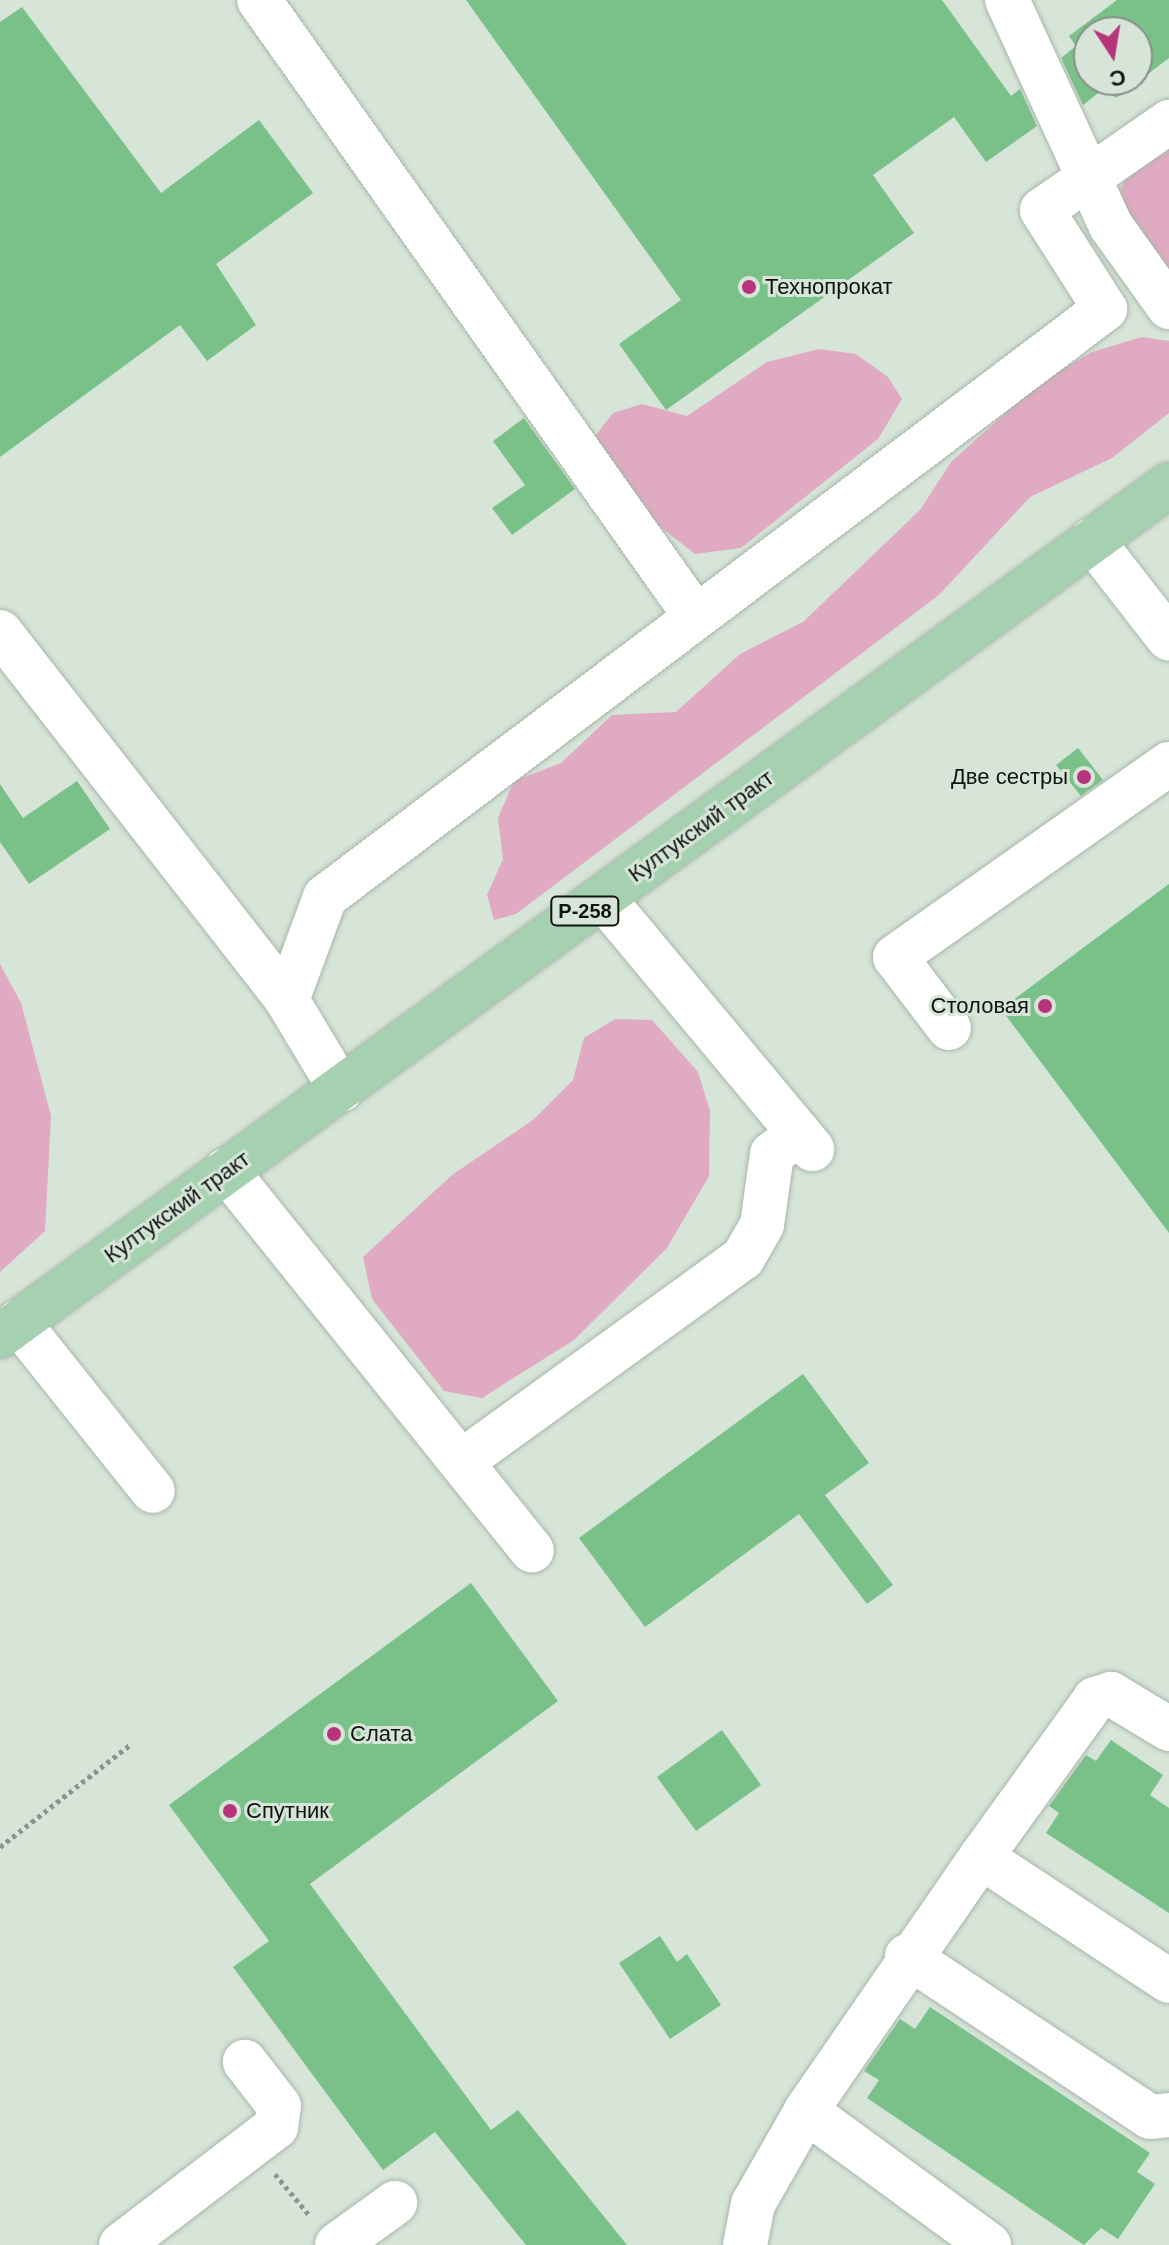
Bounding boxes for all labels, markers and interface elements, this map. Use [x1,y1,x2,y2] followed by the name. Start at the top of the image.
[1073,16,1153,96] north arrow
[1107,64,1128,92] text: С
[765,274,893,300] place label: Технопрокат
[740,278,758,296] marker: Технопрокат
[623,764,779,888] street label: Култукский тракт
[951,764,1068,790] place label: Две сестры
[1075,768,1093,786] marker: Две сестры
[549,895,621,927] road number: Р-258
[931,993,1029,1019] place label: Столовая
[1036,997,1054,1015] marker: Столовая
[99,1145,255,1269] street label: Култукский тракт
[350,1721,413,1747] place label: Слата
[325,1725,343,1743] marker: Слата
[246,1798,329,1824] place label: Спутник
[221,1802,239,1820] marker: Спутник

